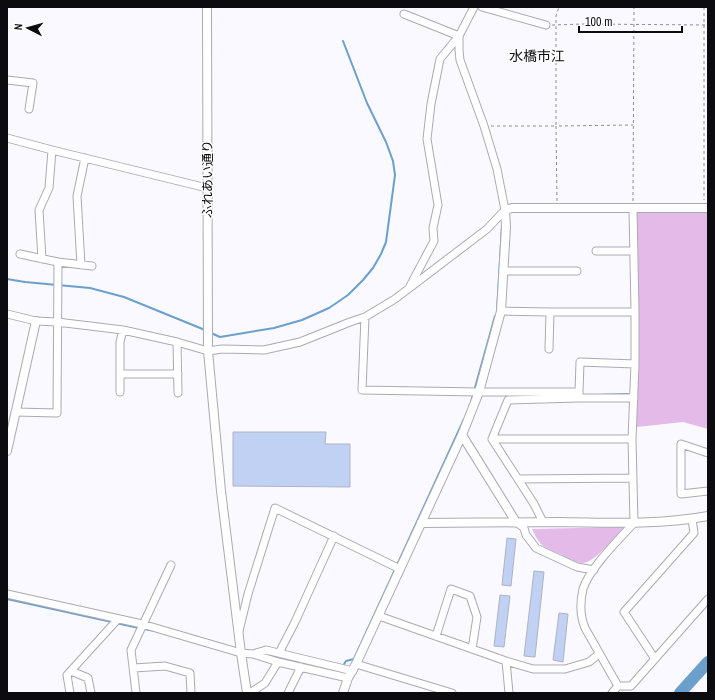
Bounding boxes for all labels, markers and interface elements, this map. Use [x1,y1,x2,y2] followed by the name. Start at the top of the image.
[8,8,48,48] north arrow
[579,8,682,34] scale bar
[585,14,612,30] text: 100 m
[11,23,25,31] text: N
[509,47,565,65] district label: 水橋市江
[199,140,216,218] street label: ふれあい通り

